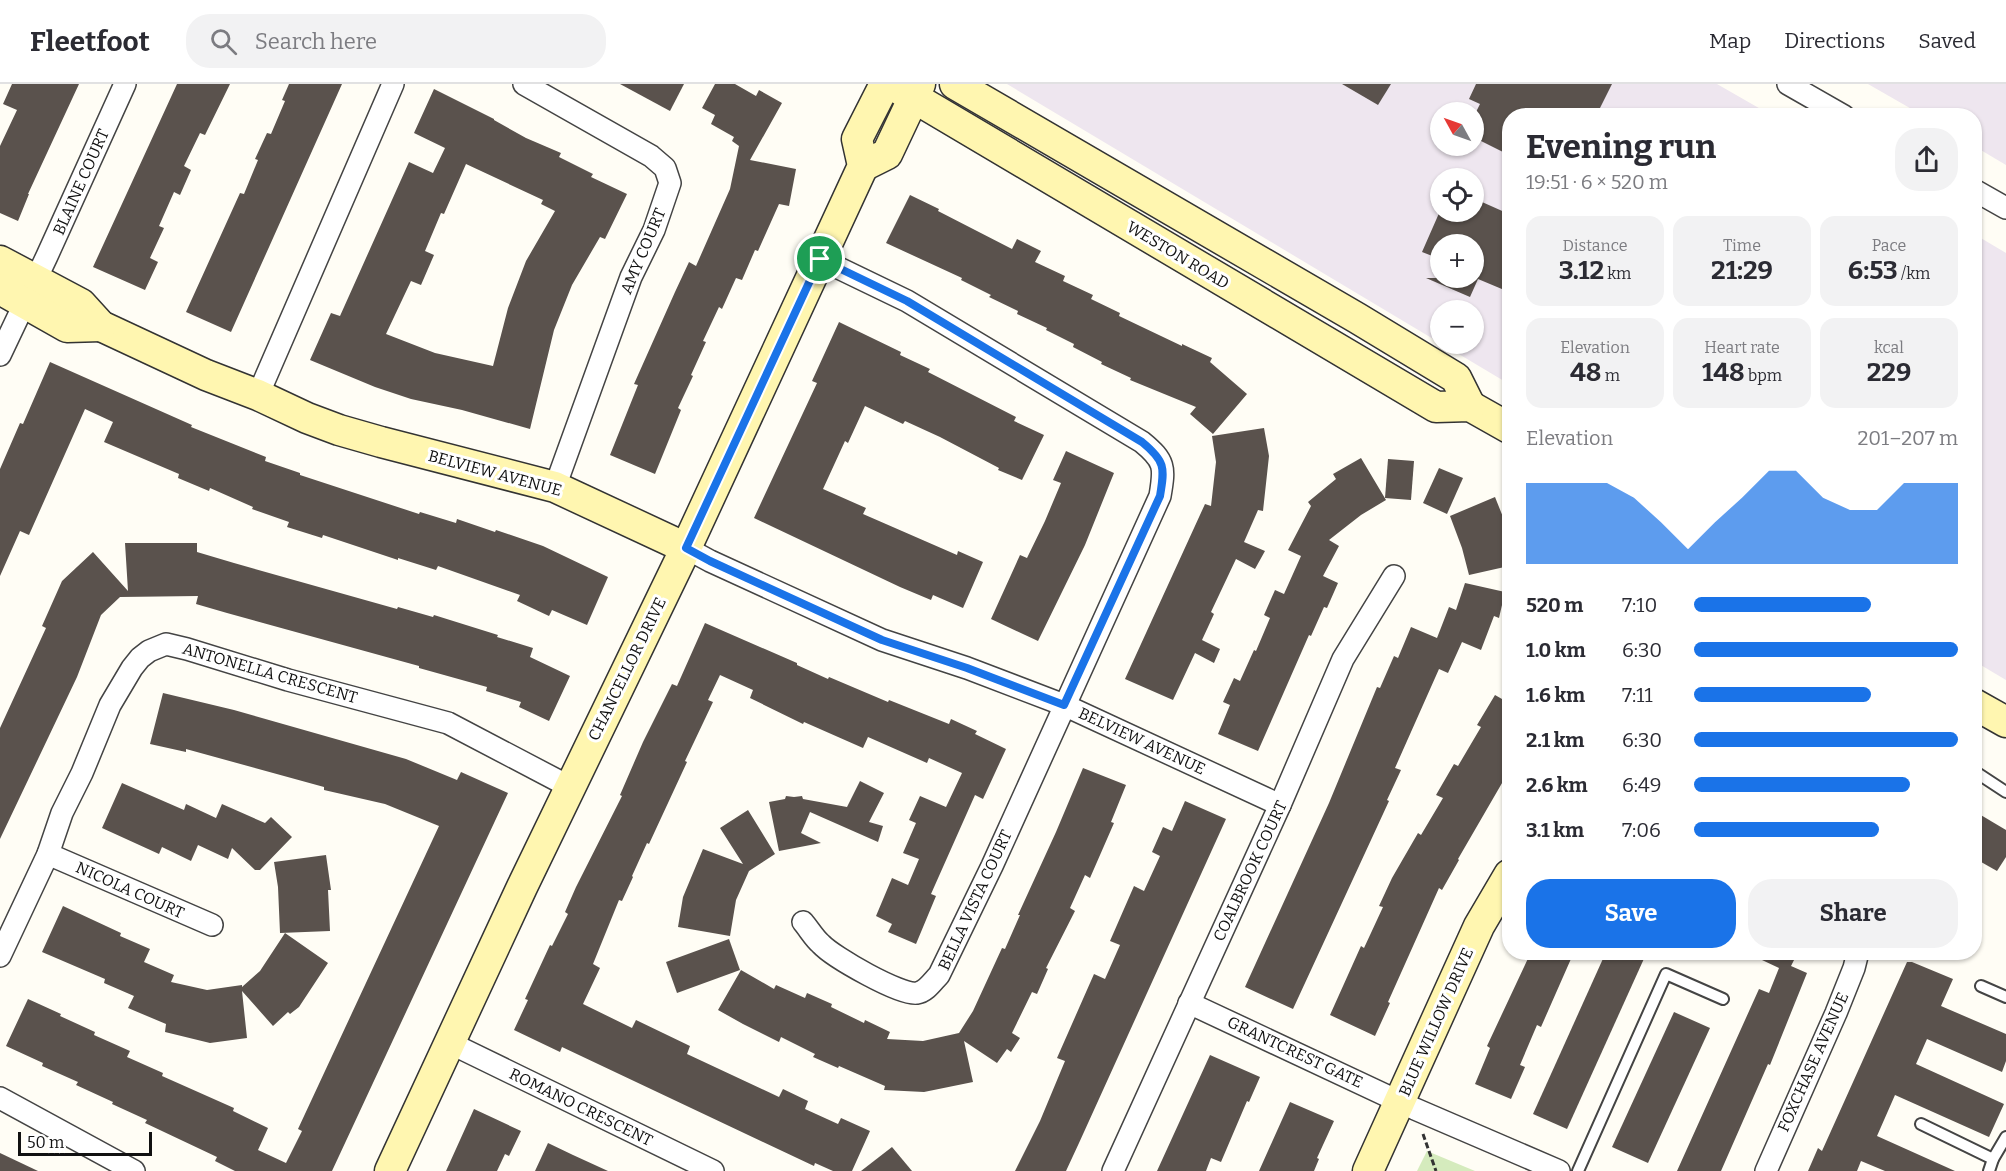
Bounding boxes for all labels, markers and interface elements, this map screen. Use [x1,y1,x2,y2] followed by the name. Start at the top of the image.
[186,14,606,68] search box
[30,25,150,58] text: Fleetfoot
[207,25,240,58] icon: search
[255,28,377,55] text: Search here
[1709,28,1751,54] text: Map
[1784,28,1885,54] text: Directions
[1918,28,1976,54] text: Saved
[1430,102,1484,156] north arrow
[1430,102,1484,354] map controls
[49,126,113,238] street label: BLAINE COURT
[1526,127,1716,167] text: Evening run
[1895,128,1958,191] button: share
[1430,168,1484,222] button: locate
[1526,170,1668,194] text: 19:51 · 6 × 520 m
[616,205,670,297] street label: AMY COURT
[1123,217,1233,293] street label: WESTON ROAD
[794,233,845,284] pin
[1430,234,1484,288] button: +
[1563,236,1627,255] text: Distance
[1723,236,1761,255] text: Time
[1872,236,1906,255] text: Pace
[803,242,836,275] icon: arrive
[1559,255,1604,286] text: 3.12
[1711,255,1773,286] text: 21:29
[1848,255,1898,286] text: 6:53
[1604,264,1631,283] text: km
[1898,264,1930,283] text: /km
[1430,300,1484,354] button: −
[1560,338,1630,357] text: Elevation
[1704,338,1780,357] text: Heart rate
[1874,338,1904,357] text: kcal
[1570,357,1602,388] text: 48
[1702,357,1745,388] text: 148
[1867,357,1911,388] text: 229
[1602,366,1620,385] text: m
[1745,366,1782,385] text: bpm
[1526,426,1613,450] text: Elevation
[1857,426,1958,450] text: 201–207 m
[426,446,564,500] street label: BELVIEW AVENUE
[1526,593,1583,617] text: 520 m
[1622,593,1657,617] text: 7:10
[584,594,670,744] street label: CHANCELLOR DRIVE
[1526,638,1586,662] text: 1.0 km
[1622,638,1662,662] text: 6:30
[180,639,360,707] street label: ANTONELLA CRESCENT
[1526,683,1585,707] text: 1.6 km
[1622,683,1653,707] text: 7:11
[1076,703,1208,779] street label: BELVIEW AVENUE
[1526,728,1584,752] text: 2.1 km
[1622,728,1662,752] text: 6:30
[1526,773,1588,797] text: 2.6 km
[1622,773,1661,797] text: 6:49
[1209,798,1291,944] street label: COALBROOK COURT
[1526,818,1584,842] text: 3.1 km
[1622,818,1661,842] text: 7:06
[934,827,1016,973] street label: BELLA VISTA COURT
[73,858,187,922] street label: NICOLA COURT
[1526,879,1736,948] button: Save
[1748,879,1958,948] button: Share
[1395,945,1477,1099] street label: BLUE WILLOW DRIVE
[1774,989,1852,1135] street label: FOXCHASE AVENUE
[1224,1012,1366,1092] street label: GRANTCREST GATE
[506,1064,656,1150] street label: ROMANO CRESCENT
[18,1129,152,1156] scale bar
[27,1133,64,1152] text: 50 m

